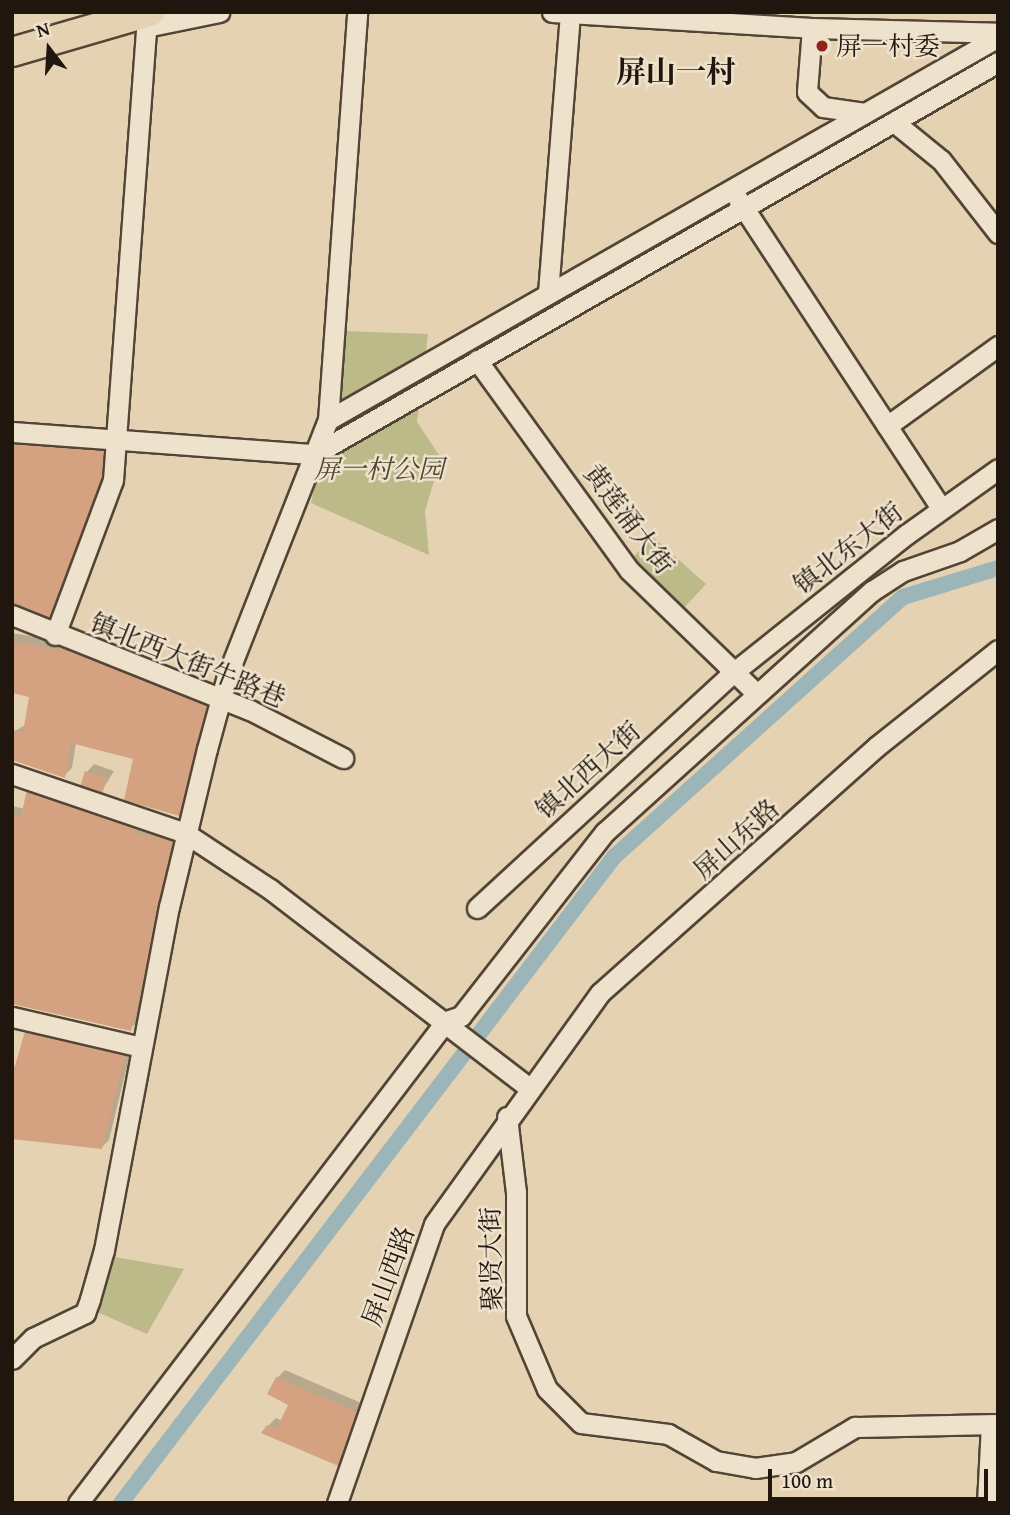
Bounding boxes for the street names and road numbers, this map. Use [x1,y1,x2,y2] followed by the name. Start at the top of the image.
[577,458,681,580] street label: 黄莲涌大街
[787,496,909,600] street label: 镇北东大街
[86,607,290,713] street label: 镇北西大街牛路巷
[529,715,647,825] street label: 镇北西大街
[687,793,785,885] street label: 屏山东路
[474,1207,508,1311] street label: 聚贤大街
[356,1222,420,1330] street label: 屏山西路

